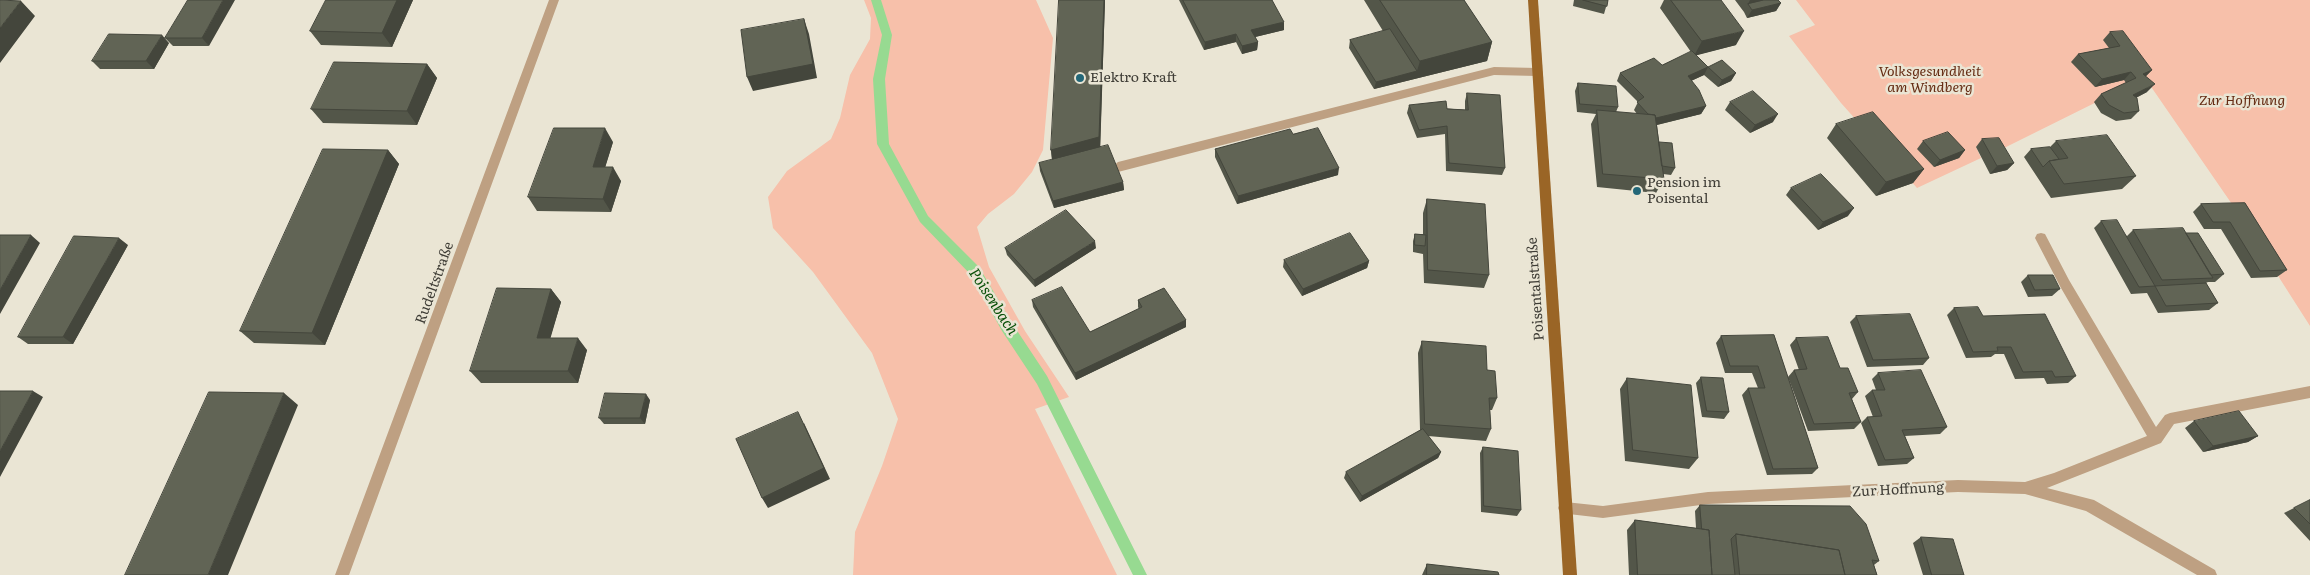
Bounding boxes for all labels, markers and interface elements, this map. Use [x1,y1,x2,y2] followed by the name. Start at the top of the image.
[1879,64,1981,96] park label: Volksgesundheit am Windberg
[1090,70,1177,86] place label: Elektro Kraft
[1074,72,1086,84] marker: Elektro Kraft
[2199,93,2285,109] park label: Zur Hoffnung
[1647,175,1721,208] place label: Pension im Poisental
[1631,185,1643,197] marker: Pension im Poisental
[1524,237,1548,341] street label: Poisentalstraße
[412,240,458,326] street label: Rudeltstraße
[965,265,1021,339] water label: Poisenbach
[1852,479,1944,501] street label: Zur Hoffnung

